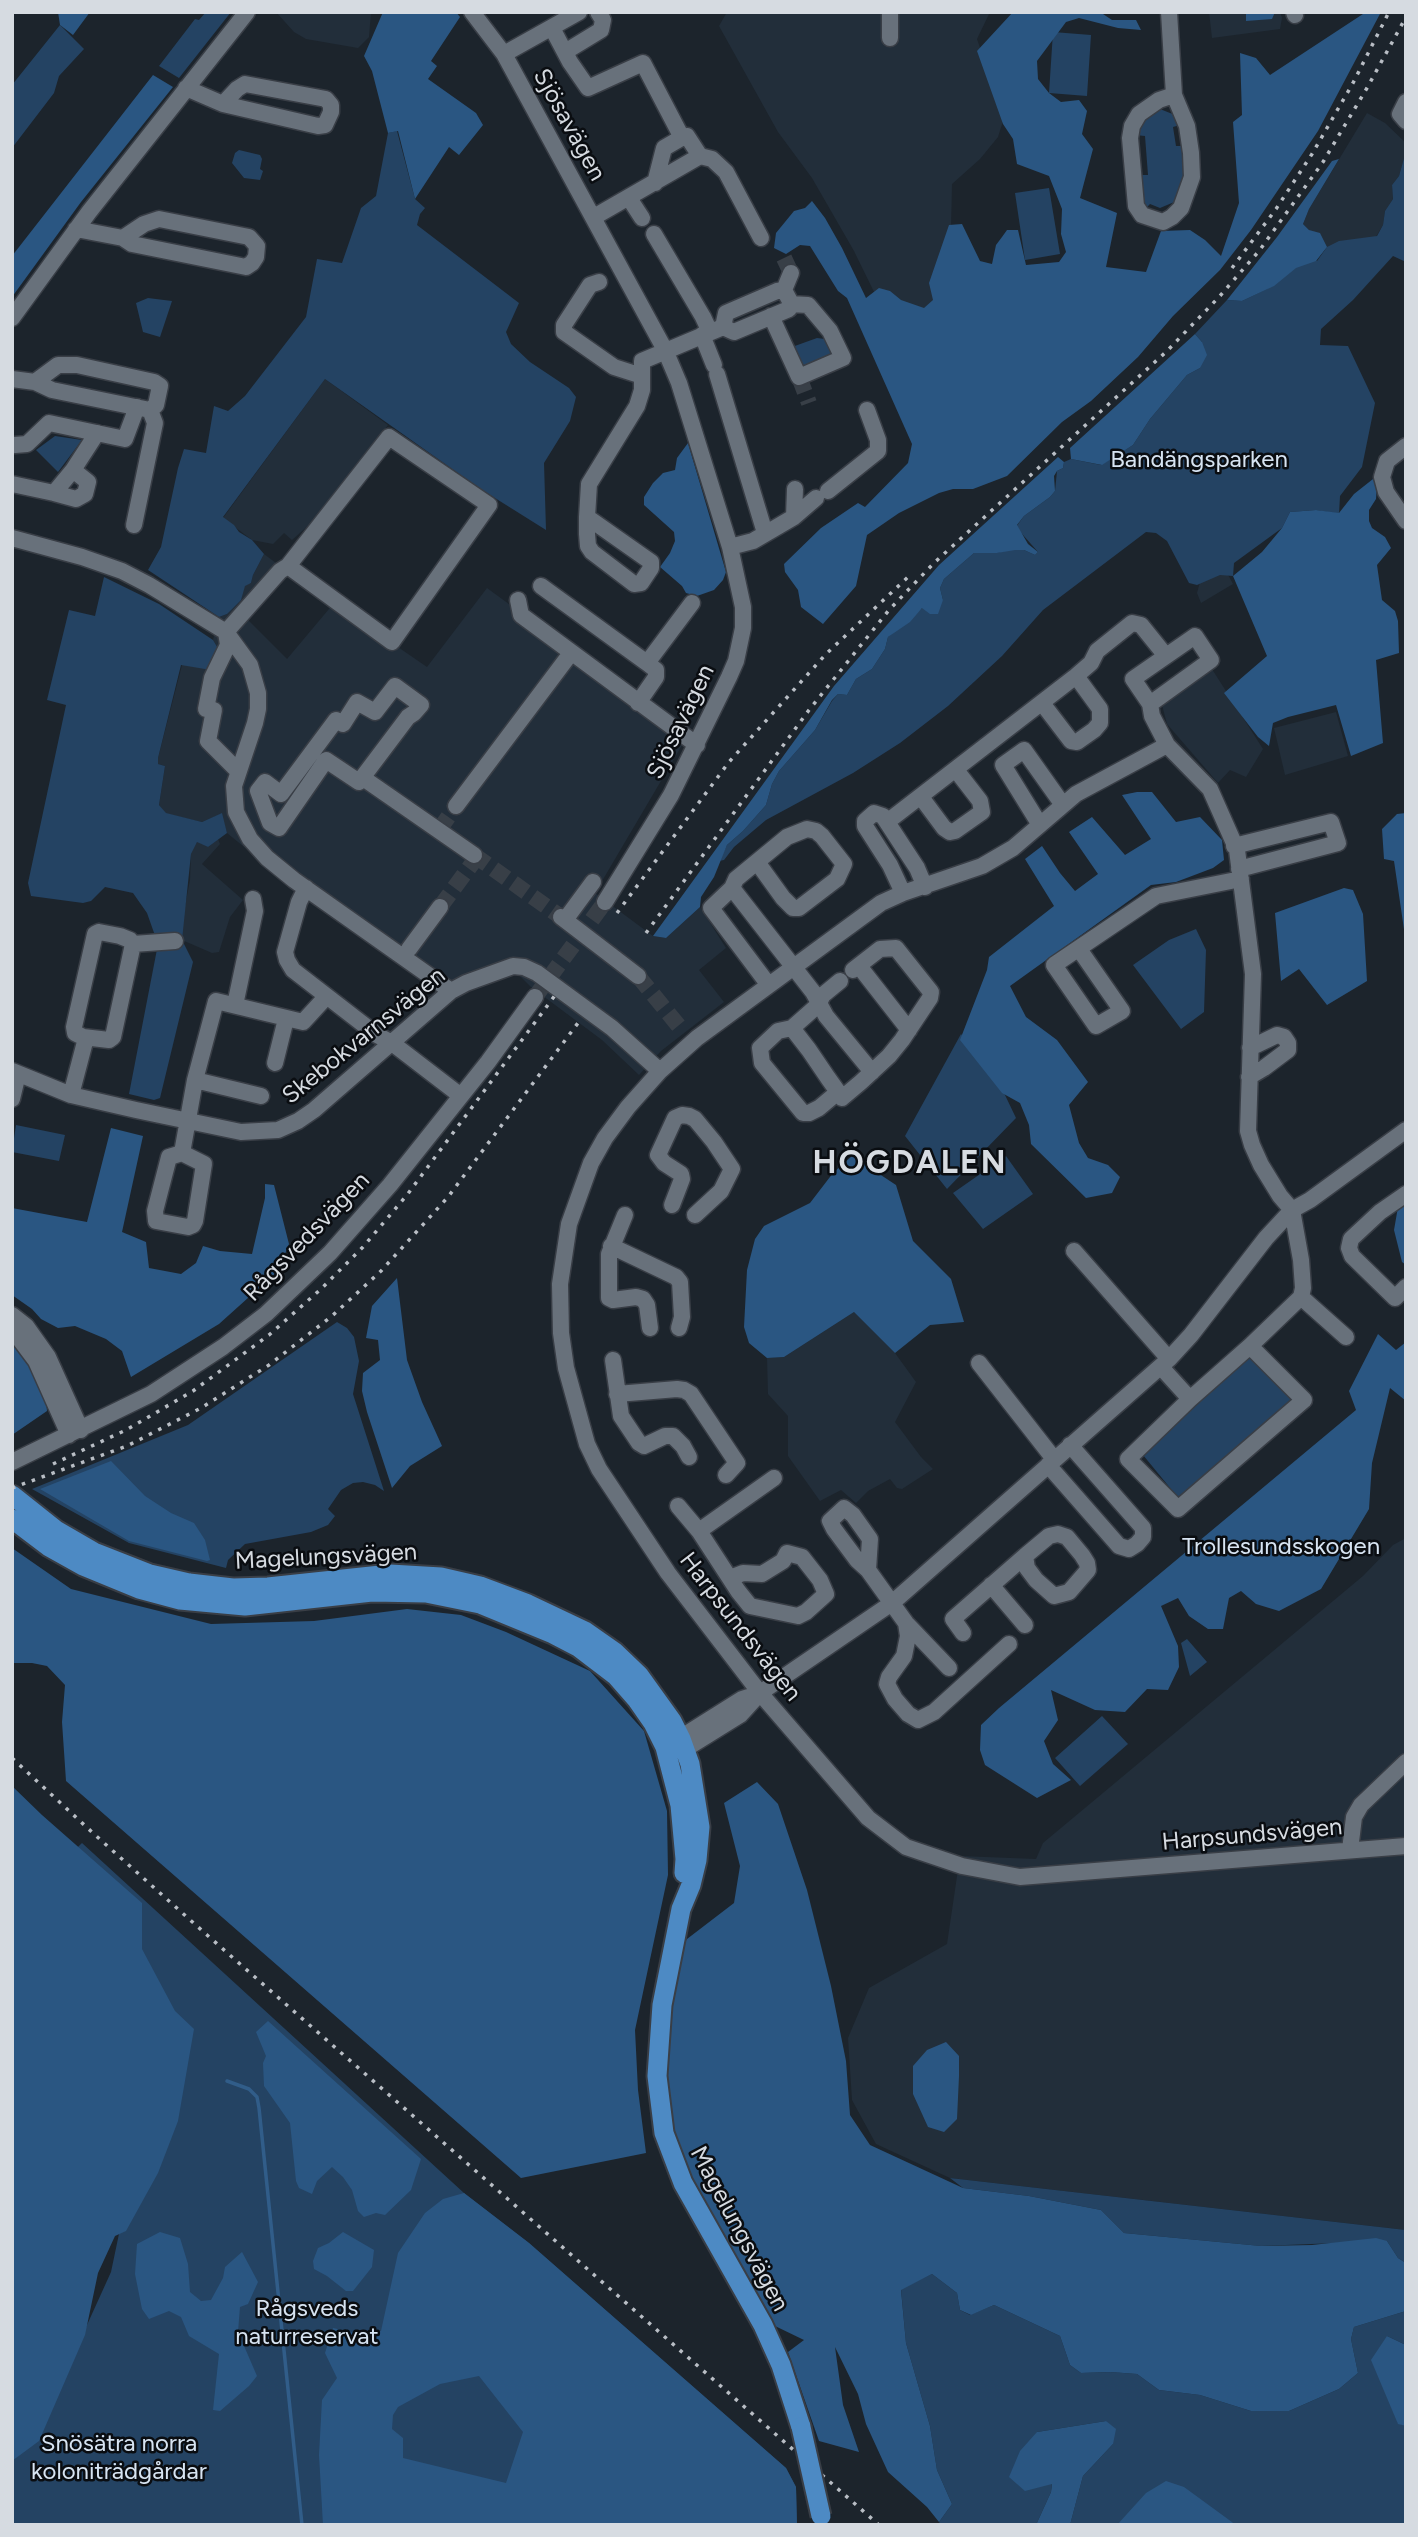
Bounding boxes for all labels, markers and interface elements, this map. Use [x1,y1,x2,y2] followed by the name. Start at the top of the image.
[526,64,612,186] street label: Sjösavägen
[1110,446,1288,474] park label: Bandängsparken
[641,660,721,784] street label: Sjösavägen
[277,961,451,1111] street label: Skebokvarnsvägen
[814,1145,1006,1183] district label: HÖGDALEN
[238,1166,376,1308] street label: Rågsvedsvägen
[1182,1533,1380,1561] park label: Trollesundsskogen
[234,1538,418,1576] street label: Magelungsvägen
[673,1547,807,1707] street label: Harpsundsvägen
[1161,1813,1343,1857] street label: Harpsundsvägen
[683,2142,795,2316] street label: Magelungsvägen
[235,2295,379,2351] park label: Rågsveds naturreservat
[31,2430,207,2486] park label: Snösätra norra koloniträdgårdar

